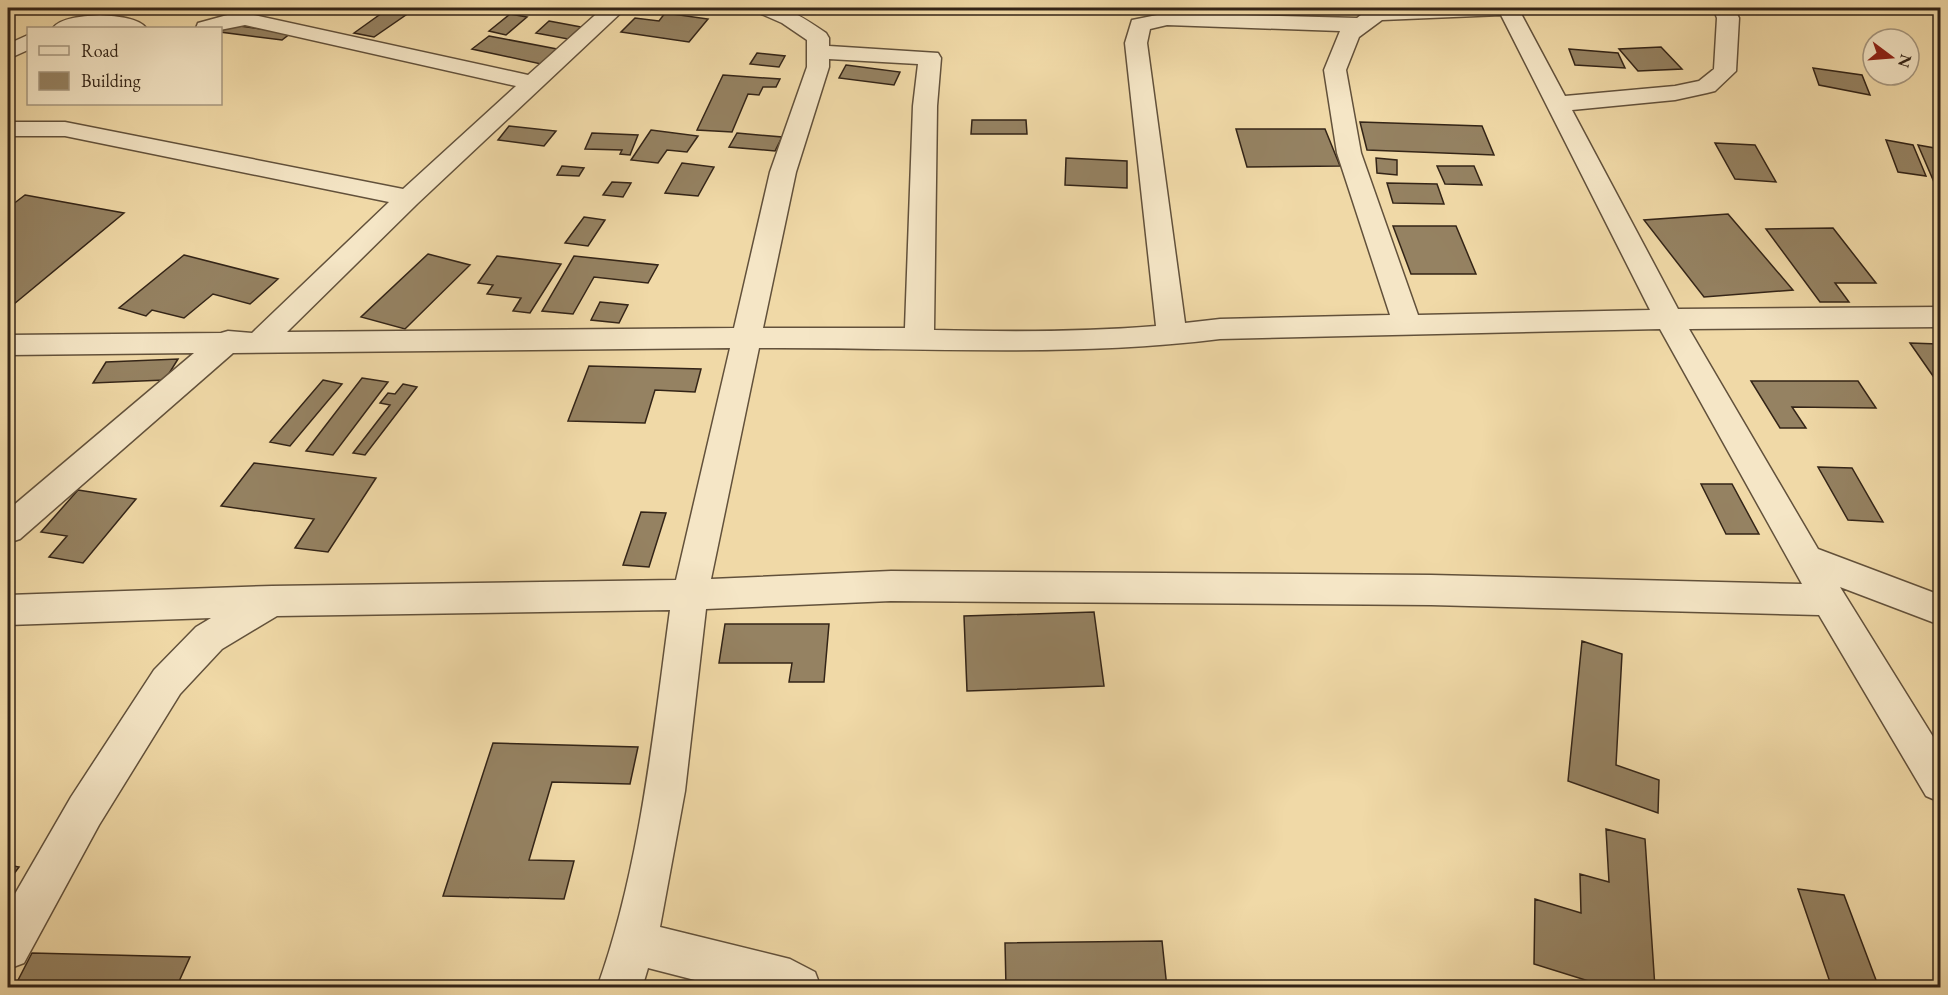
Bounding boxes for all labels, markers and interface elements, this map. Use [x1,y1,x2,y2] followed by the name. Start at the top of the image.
[27,27,222,105] legend
[1861,27,1921,87] north arrow
[81,39,120,62] text: Road
[1893,52,1917,70] text: N
[81,69,141,92] text: Building

